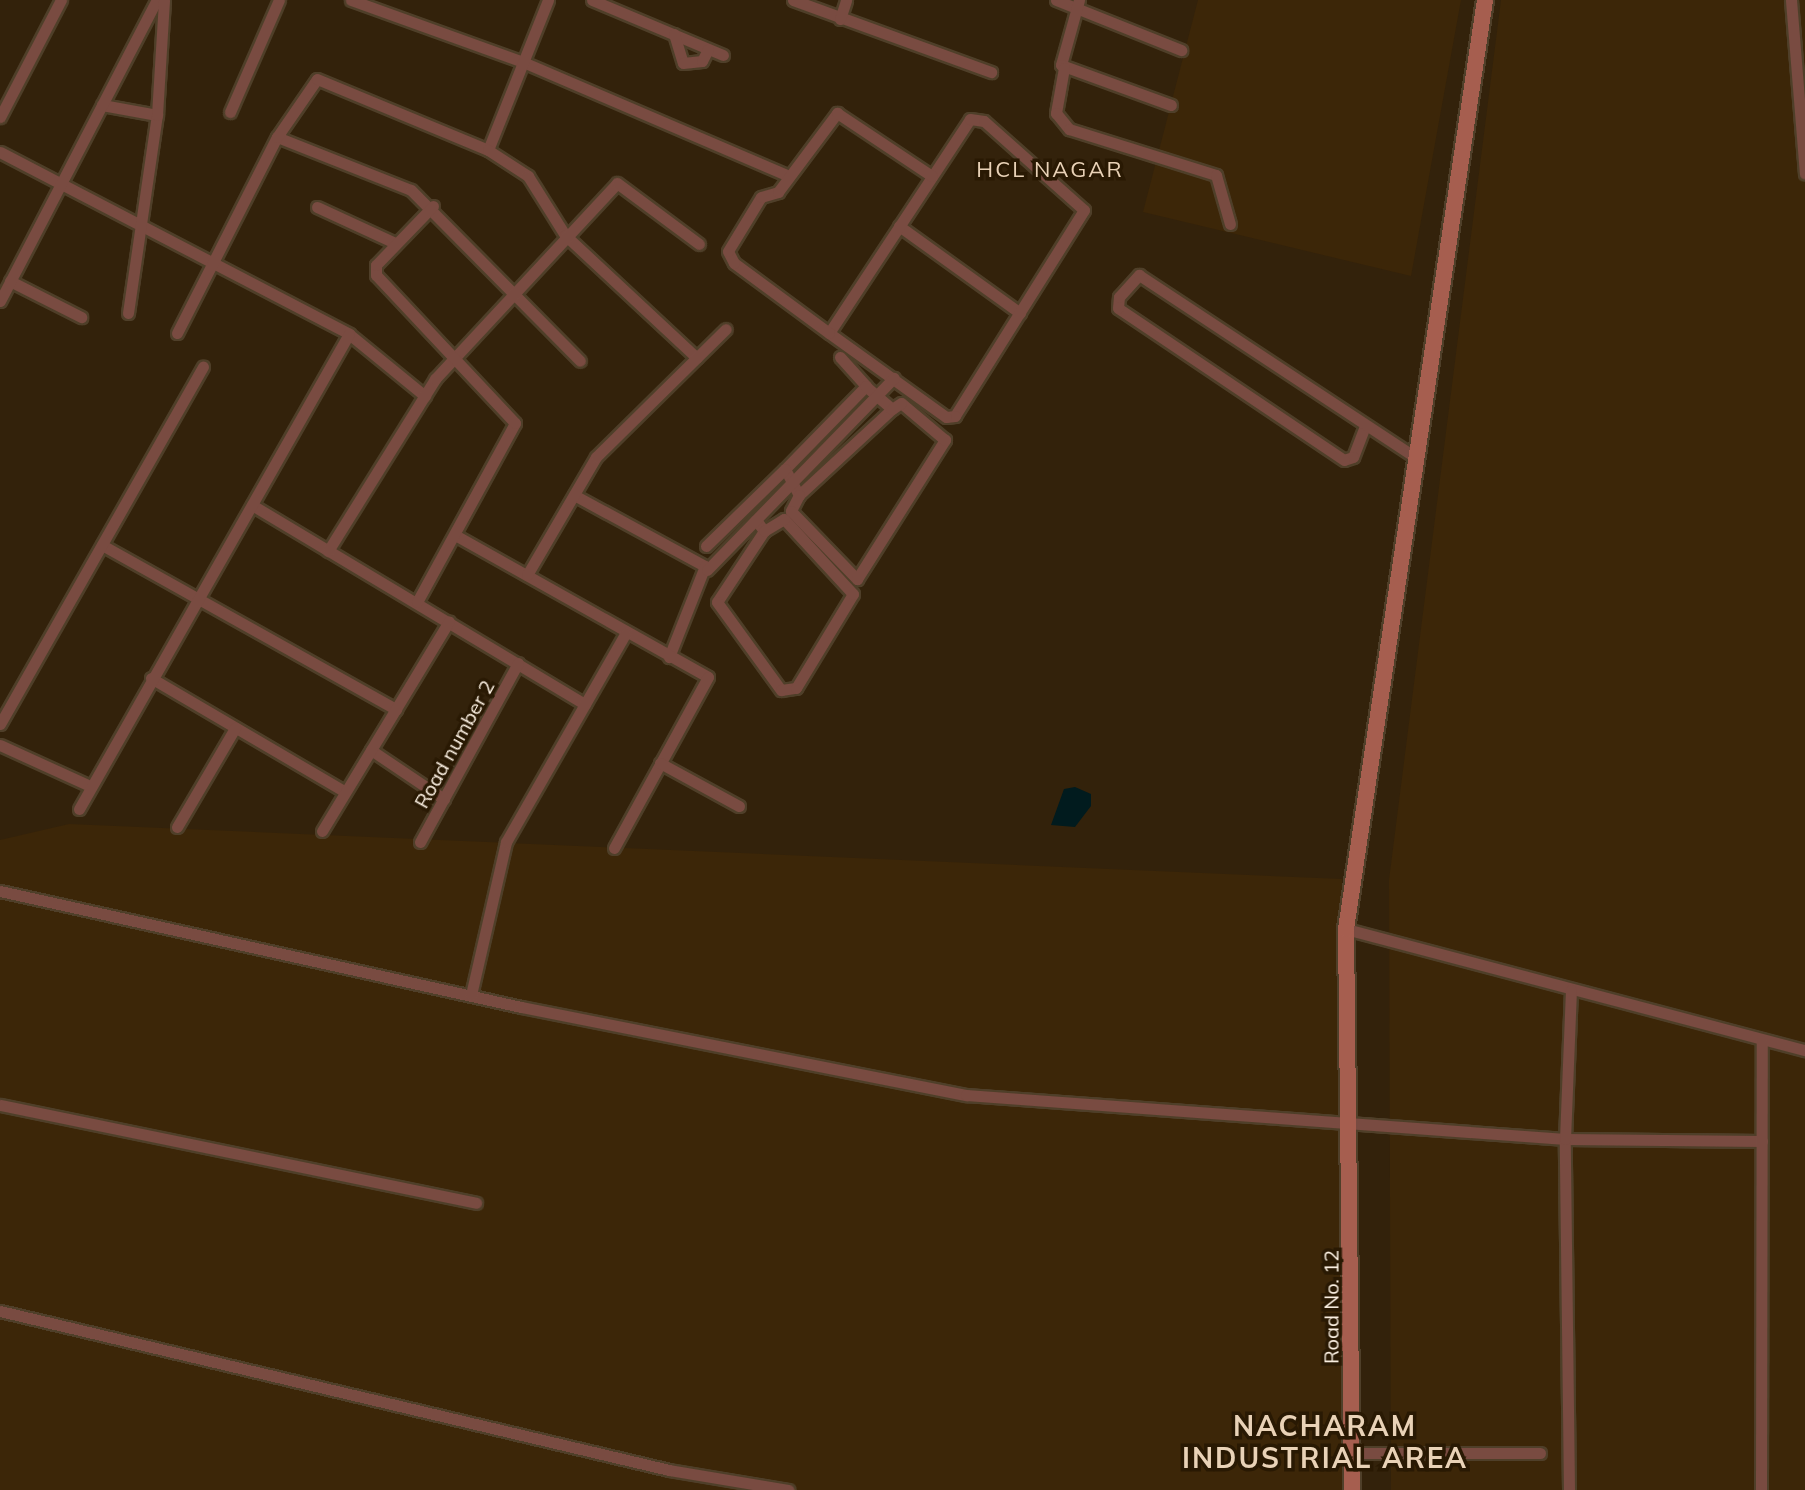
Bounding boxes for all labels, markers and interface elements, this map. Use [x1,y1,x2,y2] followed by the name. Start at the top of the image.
[976,157,1124,183] district label: HCL NAGAR
[409,676,499,812] street label: Road number 2
[1319,1250,1343,1364] street label: Road No. 12
[1182,1409,1468,1475] district label: NACHARAM INDUSTRIAL AREA

